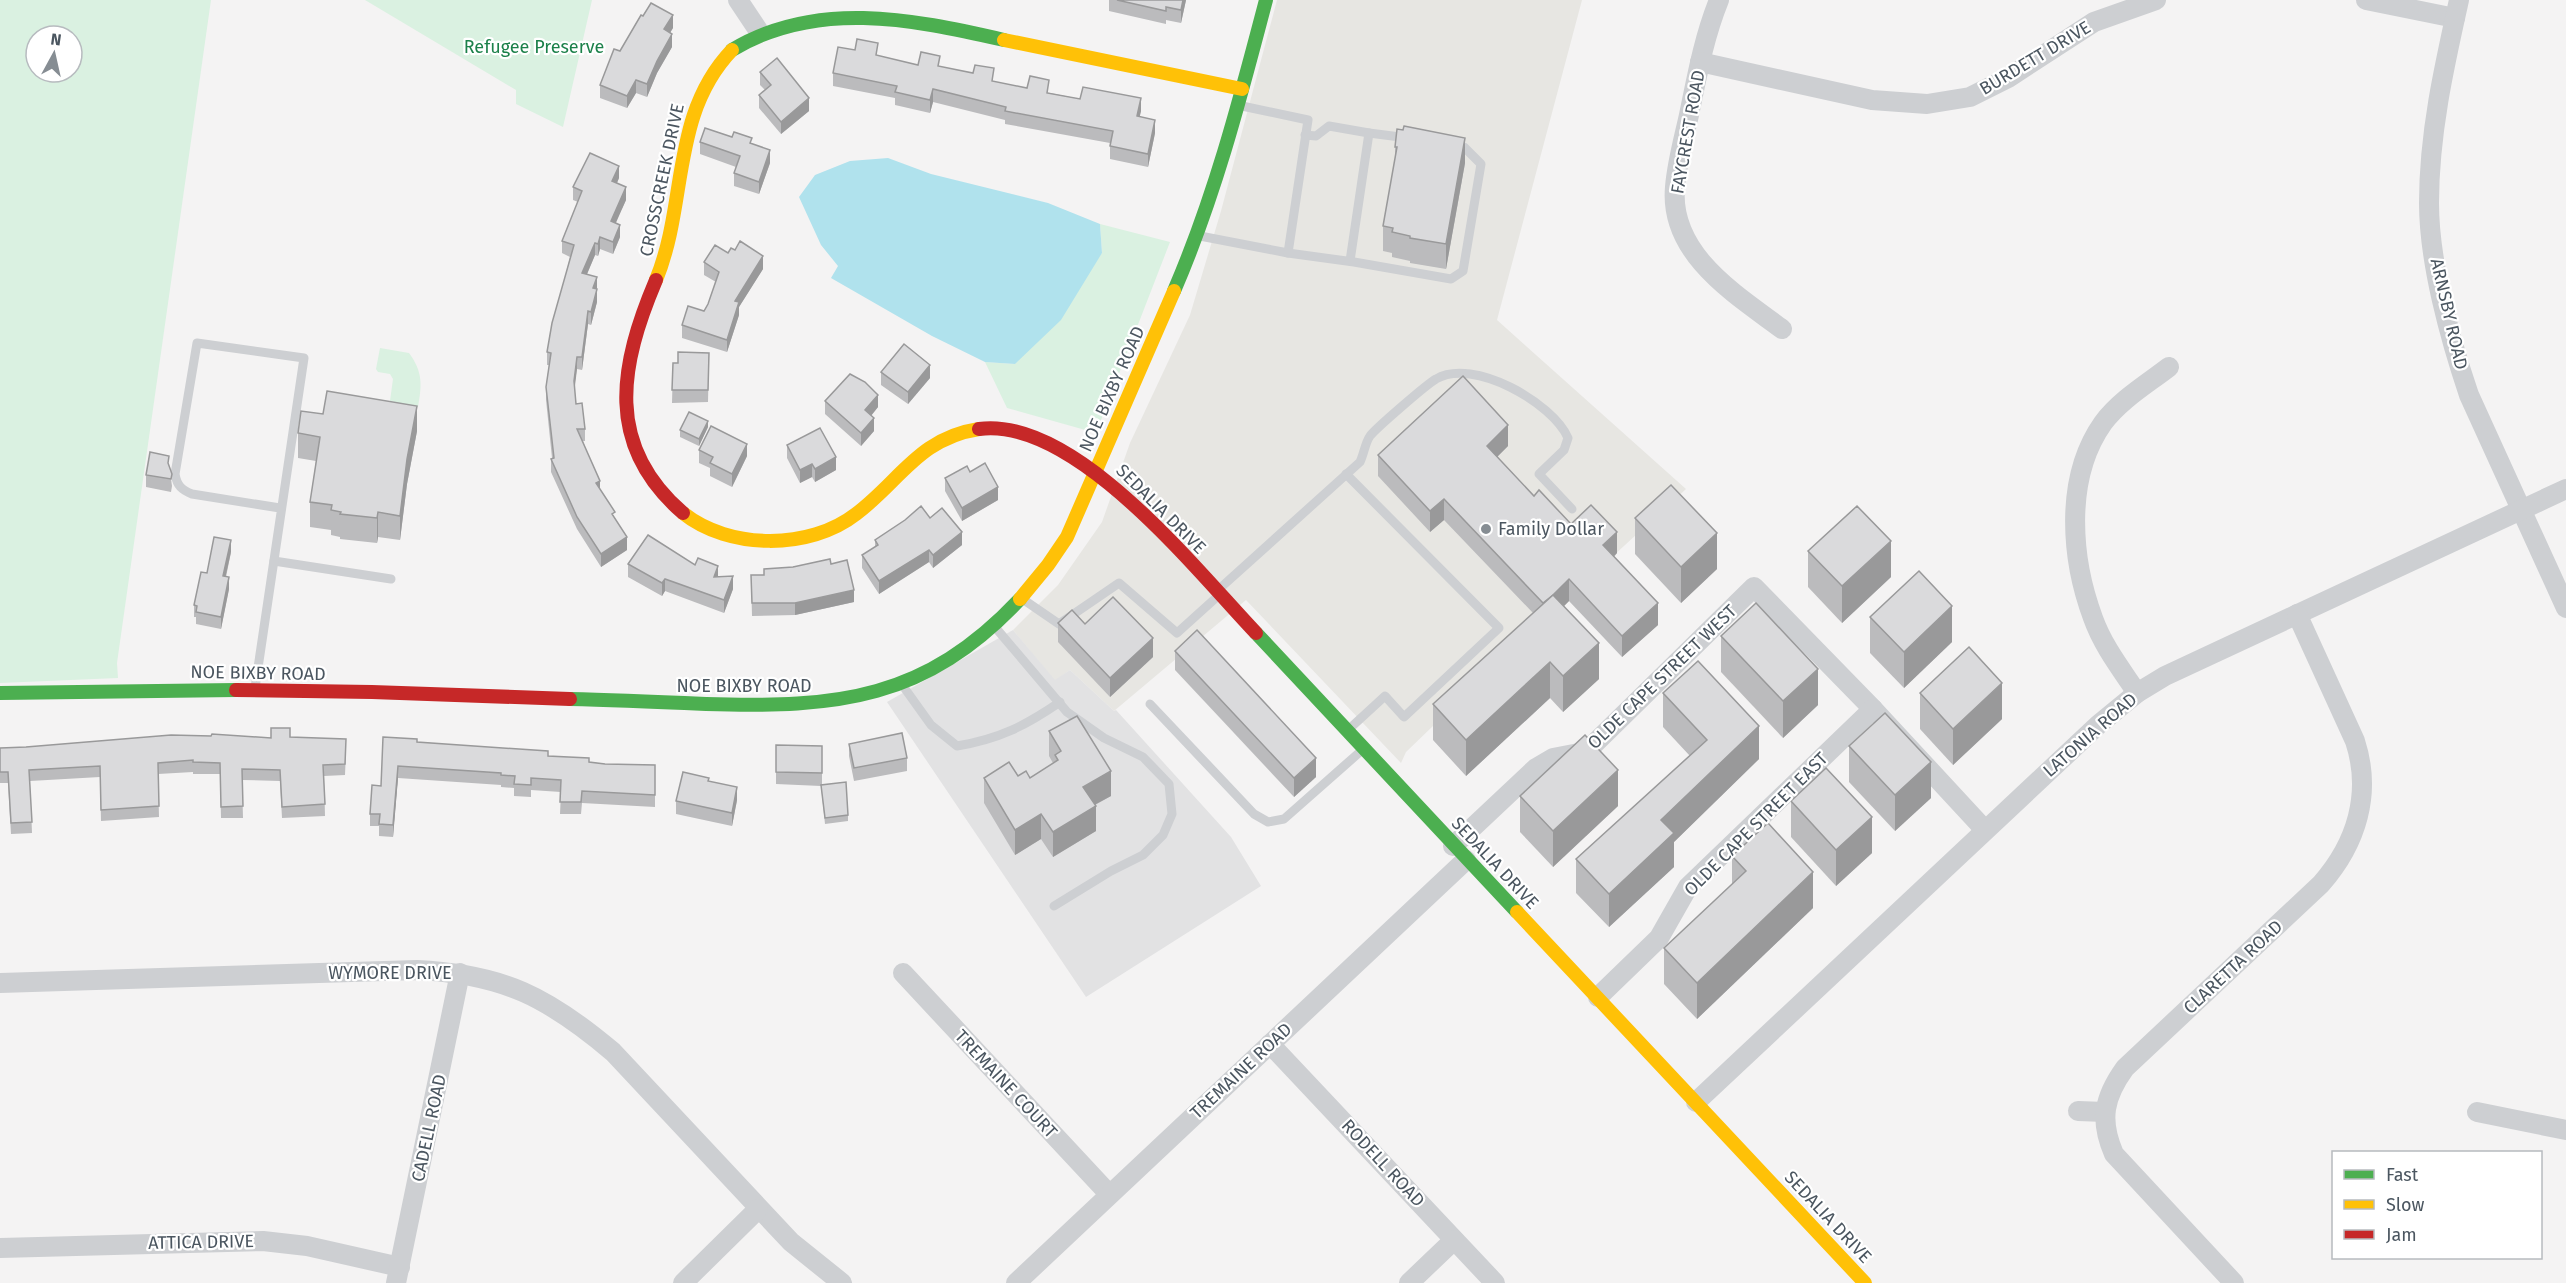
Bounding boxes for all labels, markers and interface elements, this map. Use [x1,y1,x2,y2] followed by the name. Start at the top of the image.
[1975,16,2095,100] street label: BURDETT DRIVE
[24,24,84,84] north arrow
[49,29,63,50] text: N
[464,36,604,58] park label: Refugee Preserve
[1666,68,1710,196] street label: FAYCREST ROAD
[635,102,689,258] street label: CROSSCREEK DRIVE
[2426,256,2472,372] street label: ARNSBY ROAD
[1074,323,1150,455] street label: NOE BIXBY ROAD
[1112,460,1210,558] street label: SEDALIA DRIVE
[1498,518,1604,540] place label: Family Dollar
[1479,522,1493,536] marker: Family Dollar
[1583,600,1742,754] street label: OLDE CAPE STREET WEST
[190,661,326,685] street label: NOE BIXBY ROAD
[676,675,812,697] street label: NOE BIXBY ROAD
[2039,688,2141,782] street label: LATONIA ROAD
[1680,747,1833,900] street label: OLDE CAPE STREET EAST
[1447,812,1543,914] street label: SEDALIA DRIVE
[2179,915,2287,1019] street label: CLARETTA ROAD
[328,962,452,984] street label: WYMORE DRIVE
[1186,1018,1296,1124] street label: TREMAINE ROAD
[950,1025,1062,1143] street label: TREMAINE COURT
[407,1072,451,1184] street label: CADELL ROAD
[1337,1115,1429,1211] street label: RODELL ROAD
[2332,1151,2542,1259] legend
[2386,1164,2419,1186] text: Fast
[1780,1166,1876,1268] street label: SEDALIA DRIVE
[2386,1194,2425,1216] text: Slow
[2386,1224,2417,1246] text: Jam
[148,1230,254,1254] street label: ATTICA DRIVE

